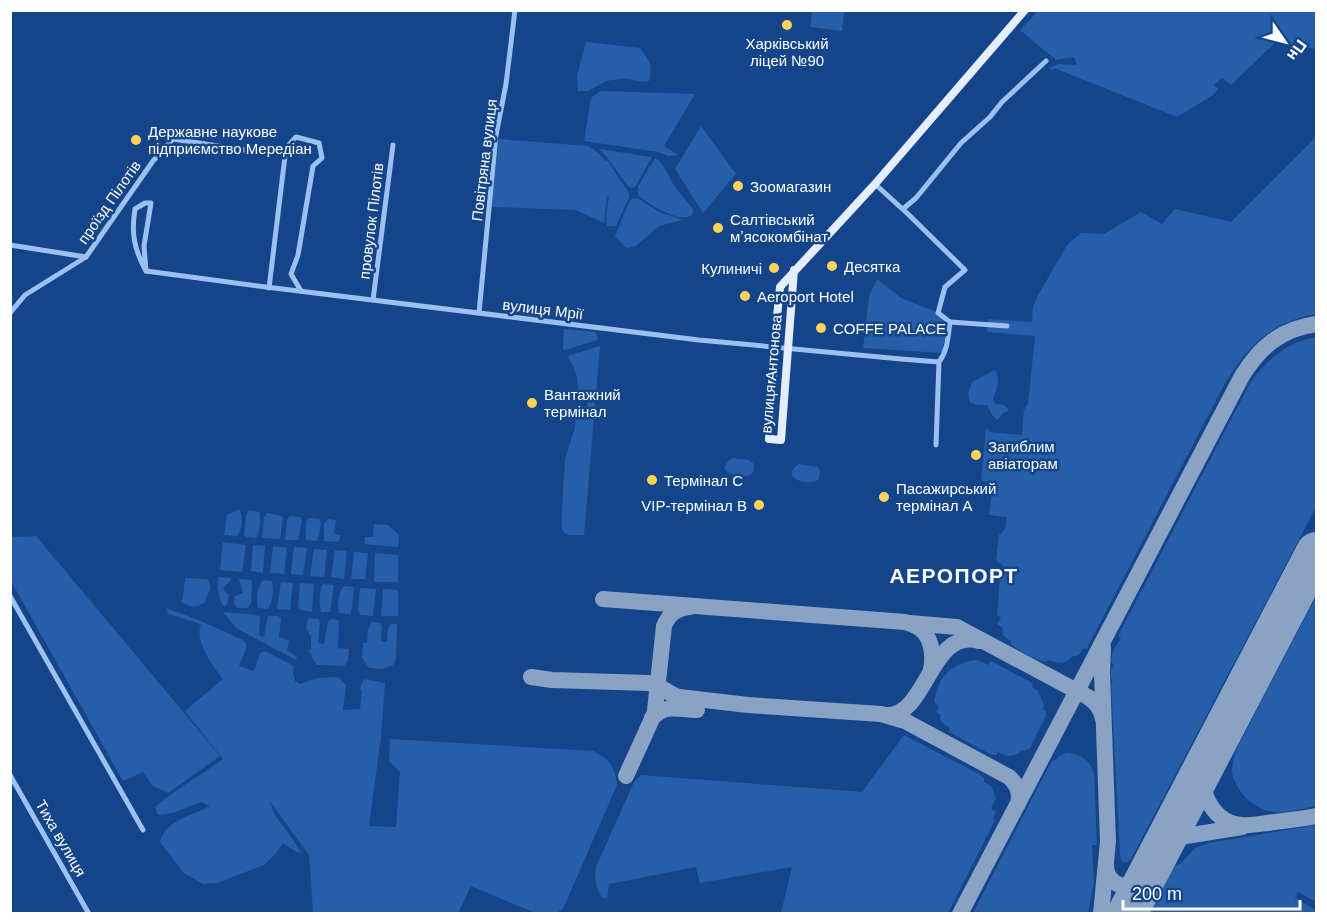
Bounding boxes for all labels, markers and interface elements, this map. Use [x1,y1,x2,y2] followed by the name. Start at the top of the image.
[1255,12,1315,72] north arrow
[780,18,794,32] marker: Харківський ліцей №90
[745,35,829,69] place label: Харківський ліцей №90
[1284,37,1310,64] text: Пн
[468,98,500,222] street label: Повітряна вулиця
[148,123,312,157] place label: Державне наукове підприємство Мередіан
[129,133,143,147] marker: Державне наукове підприємство Мередіан
[74,157,144,247] street label: проїзд Пілотів
[355,162,387,280] street label: провулок Пілотів
[750,178,831,195] place label: Зоомагазин
[731,179,745,193] marker: Зоомагазин
[730,211,828,245] place label: Салтівський мʼясокомбінат
[711,221,725,235] marker: Салтівський мʼясокомбінат
[844,258,901,275] place label: Десятка
[825,259,839,273] marker: Десятка
[701,260,762,277] place label: Кулиничі
[767,261,781,275] marker: Кулиничі
[757,288,854,305] place label: Aeroport Hotel
[738,289,752,303] marker: Aeroport Hotel
[502,296,585,322] street label: вулиця Мрії
[757,313,785,434] street label: вулиця Антонова
[833,320,946,337] place label: COFFE PALACE
[814,321,828,335] marker: COFFE PALACE
[544,386,621,420] place label: Вантажний термінал
[525,396,539,410] marker: Вантажний термінал
[988,438,1058,472] place label: Загиблим авіаторам
[969,448,983,462] marker: Загиблим авіаторам
[664,472,743,489] place label: Термінал C
[645,473,659,487] marker: Термінал C
[896,480,996,514] place label: Пасажирський термінал A
[877,490,891,504] marker: Пасажирський термінал A
[641,497,747,514] place label: VIP-термінал B
[752,498,766,512] marker: VIP-термінал B
[889,564,1019,587] district label: АЕРОПОРТ
[32,797,90,879] street label: Тиха вулиця
[1123,873,1300,911] scale bar
[1132,884,1182,904] text: 200 m

